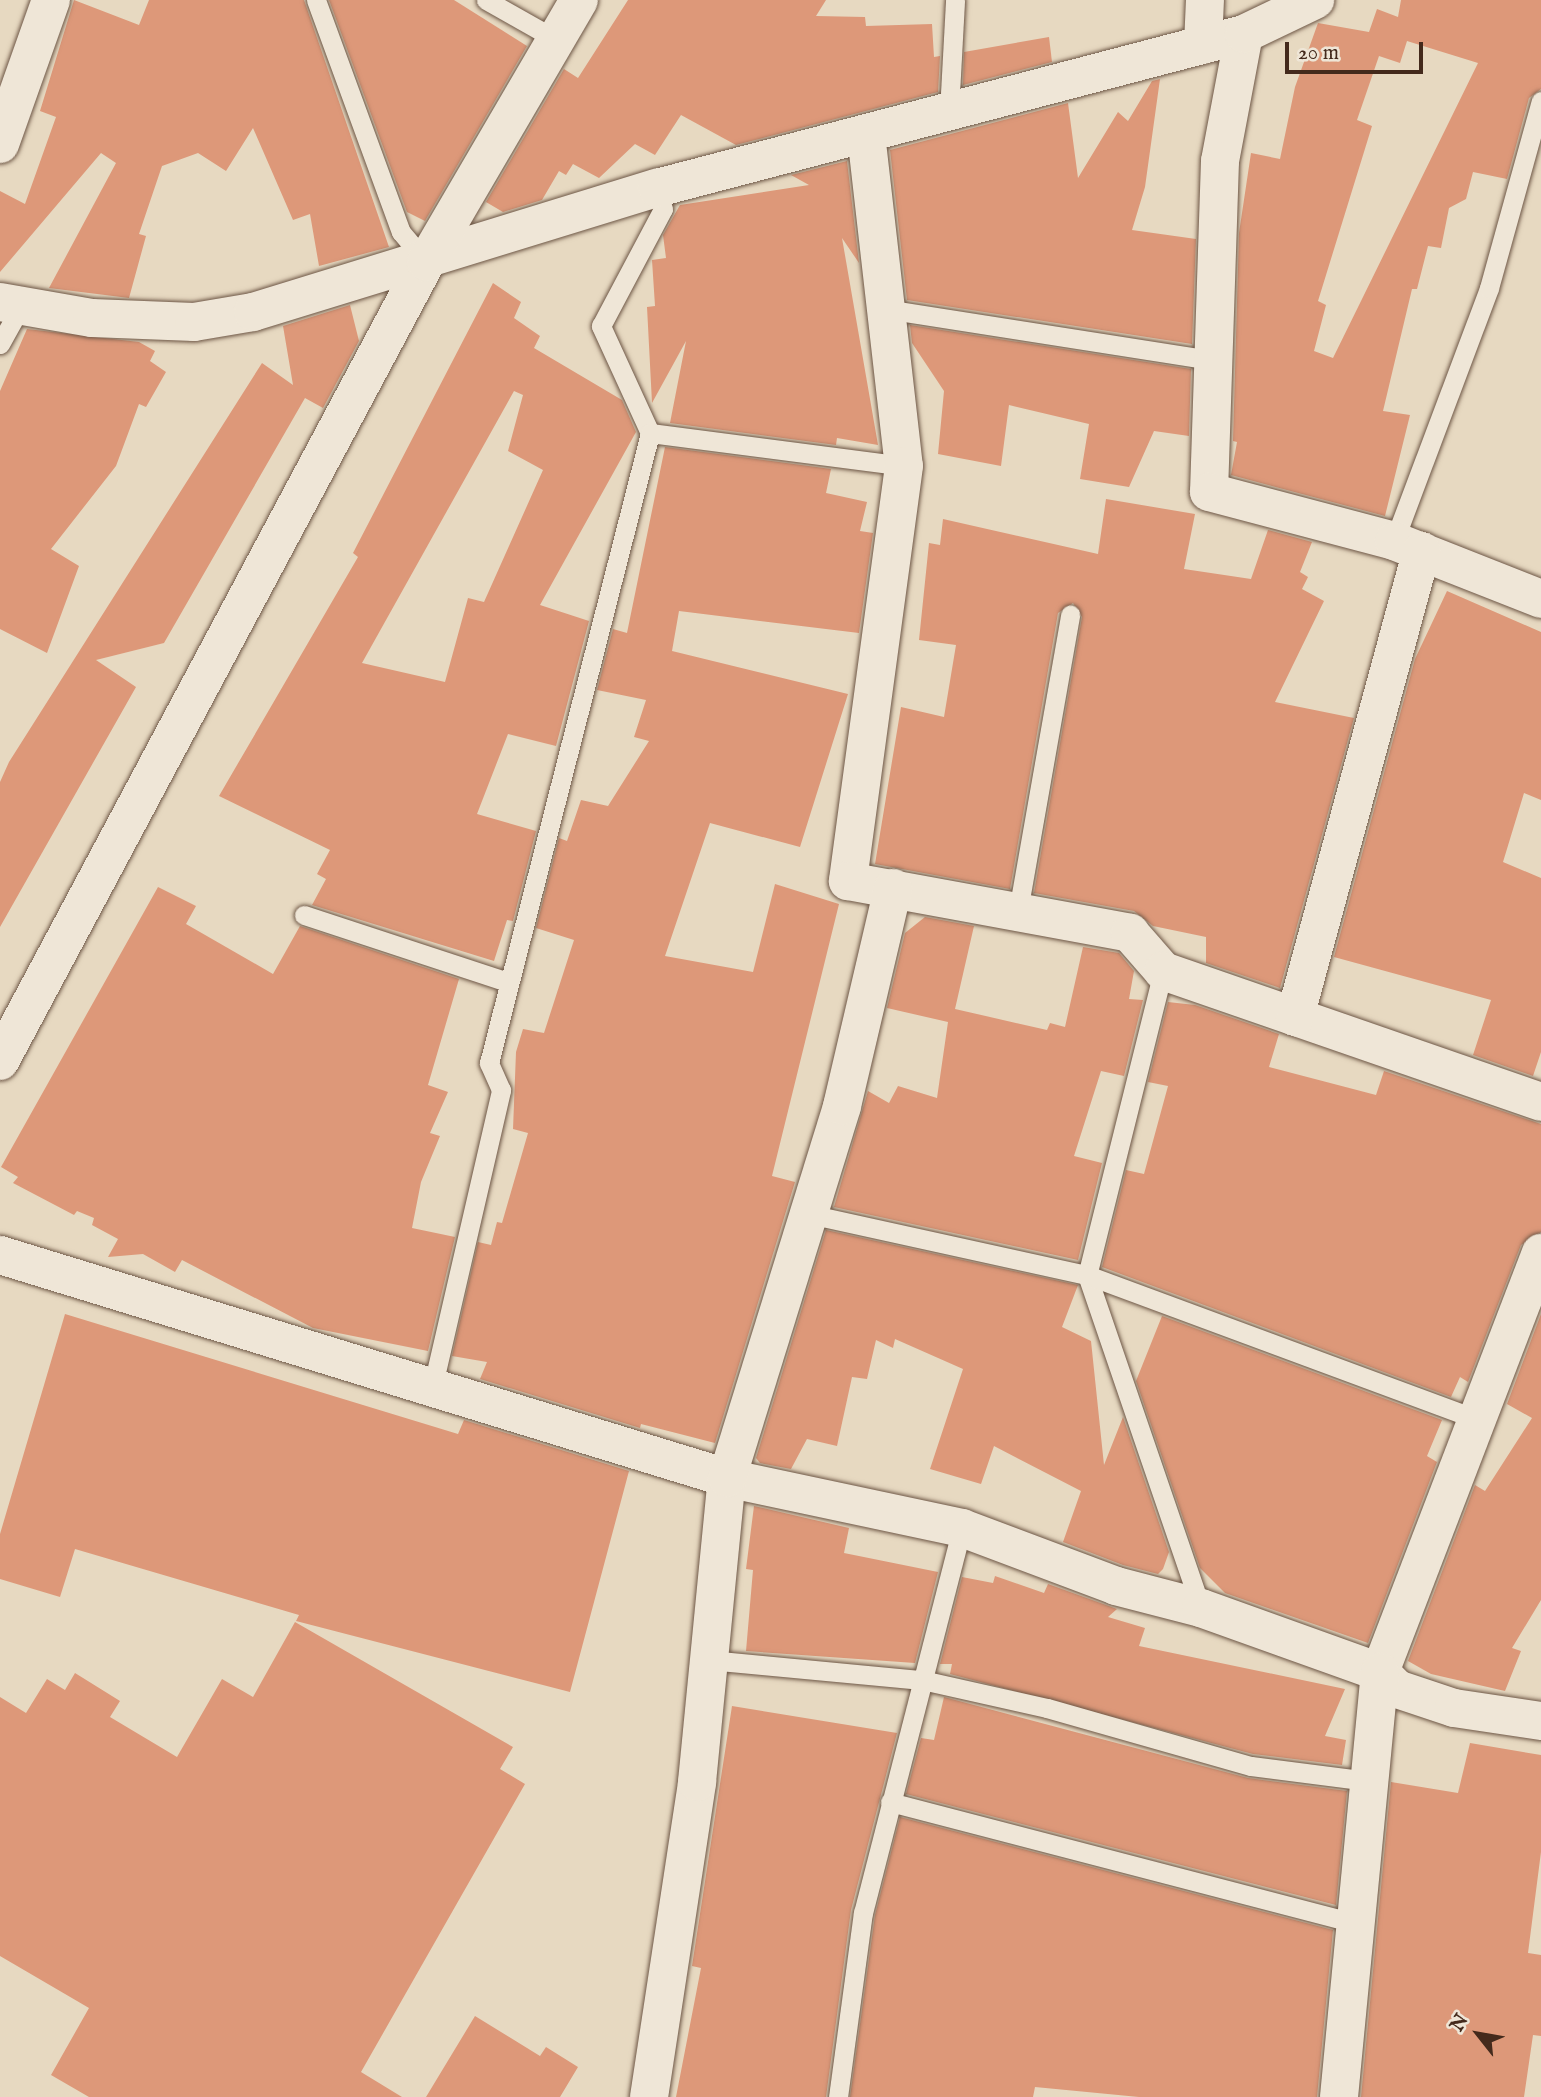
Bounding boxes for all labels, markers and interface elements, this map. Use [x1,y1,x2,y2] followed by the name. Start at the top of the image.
[1289,28,1427,72] scale bar
[1298,40,1339,67] text: 20 m
[1443,1999,1513,2069] north arrow
[1445,2010,1475,2036] text: N

